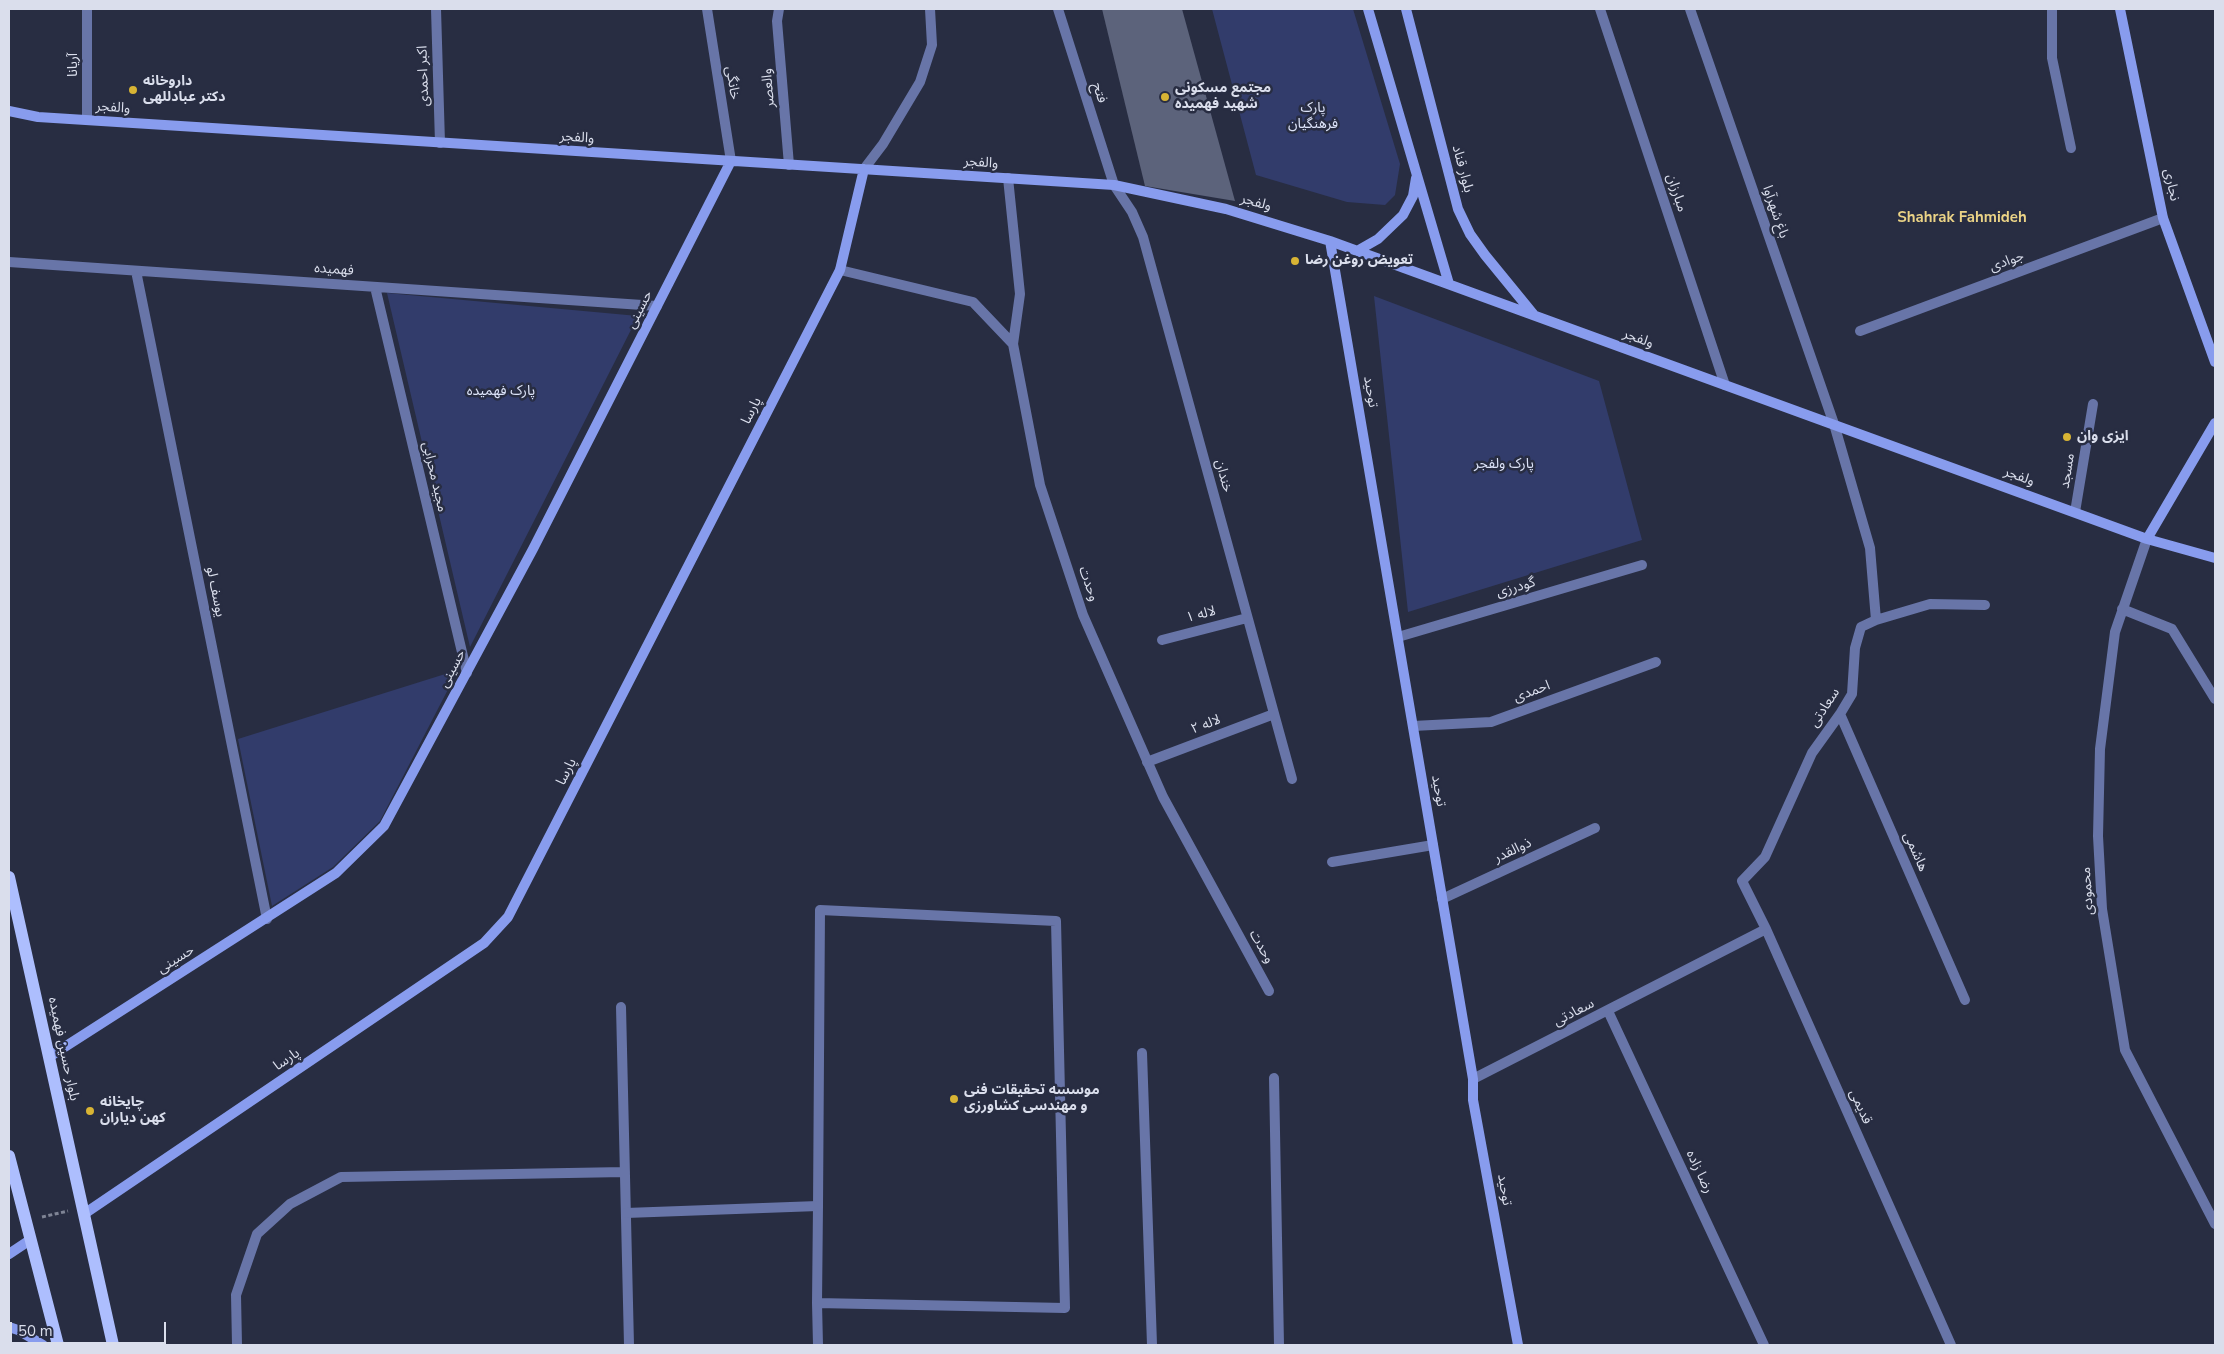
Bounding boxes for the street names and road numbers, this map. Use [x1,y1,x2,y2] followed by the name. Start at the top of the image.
[415,45,433,107] street label: اکبر احمدی
[66,53,82,77] street label: آریانا
[721,65,743,101] street label: خانگی
[759,68,779,108] street label: والعصر
[1088,81,1110,105] street label: فتح
[95,98,131,118] street label: والفجر
[559,128,595,148] street label: والفجر
[1448,143,1476,195] street label: بلوار قناد
[963,153,999,173] street label: والفجر
[2159,167,2183,203] street label: نجاری
[1662,172,1690,214] street label: مبارزان
[1758,183,1792,241] street label: باغ شهرآوا
[1239,191,1273,215] street label: ولفجر
[1987,248,2027,276] street label: جوادی
[314,260,354,280] street label: فهمیده
[623,288,657,332] street label: حسینی
[1620,326,1656,352] street label: ولفجر
[1359,375,1381,409] street label: توحید
[738,395,766,427] street label: پارسا
[418,440,450,514] street label: مجید محرابی
[2057,452,2079,490] street label: مسجد
[1211,458,1235,494] street label: خندان
[2001,464,2037,490] street label: ولفجر
[1074,564,1102,604] street label: وحدت
[202,565,228,619] street label: یوسف لو
[1494,574,1538,602] street label: گودرزی
[1184,603,1218,627] street label: لاله ۱
[436,647,470,691] street label: حسینی
[1511,678,1553,706] street label: احمدی
[1806,685,1844,731] street label: سعادتی
[1189,712,1223,738] street label: لاله ۲
[553,756,581,788] street label: پارسا
[1427,774,1449,808] street label: توحید
[1899,830,1931,874] street label: هاشمی
[1492,835,1534,867] street label: ذوالقدر
[2078,866,2098,916] street label: محمودی
[1245,927,1277,967] street label: وحدت
[154,942,198,978] street label: حسینی
[44,996,82,1102] street label: بلوار حسین فهمیده
[1551,996,1597,1030] street label: سعادتی
[271,1045,303,1075] street label: پارسا
[1845,1087,1875,1127] street label: قدیمی
[1682,1148,1716,1196] street label: رضا زاده
[1493,1173,1515,1207] street label: توحید

